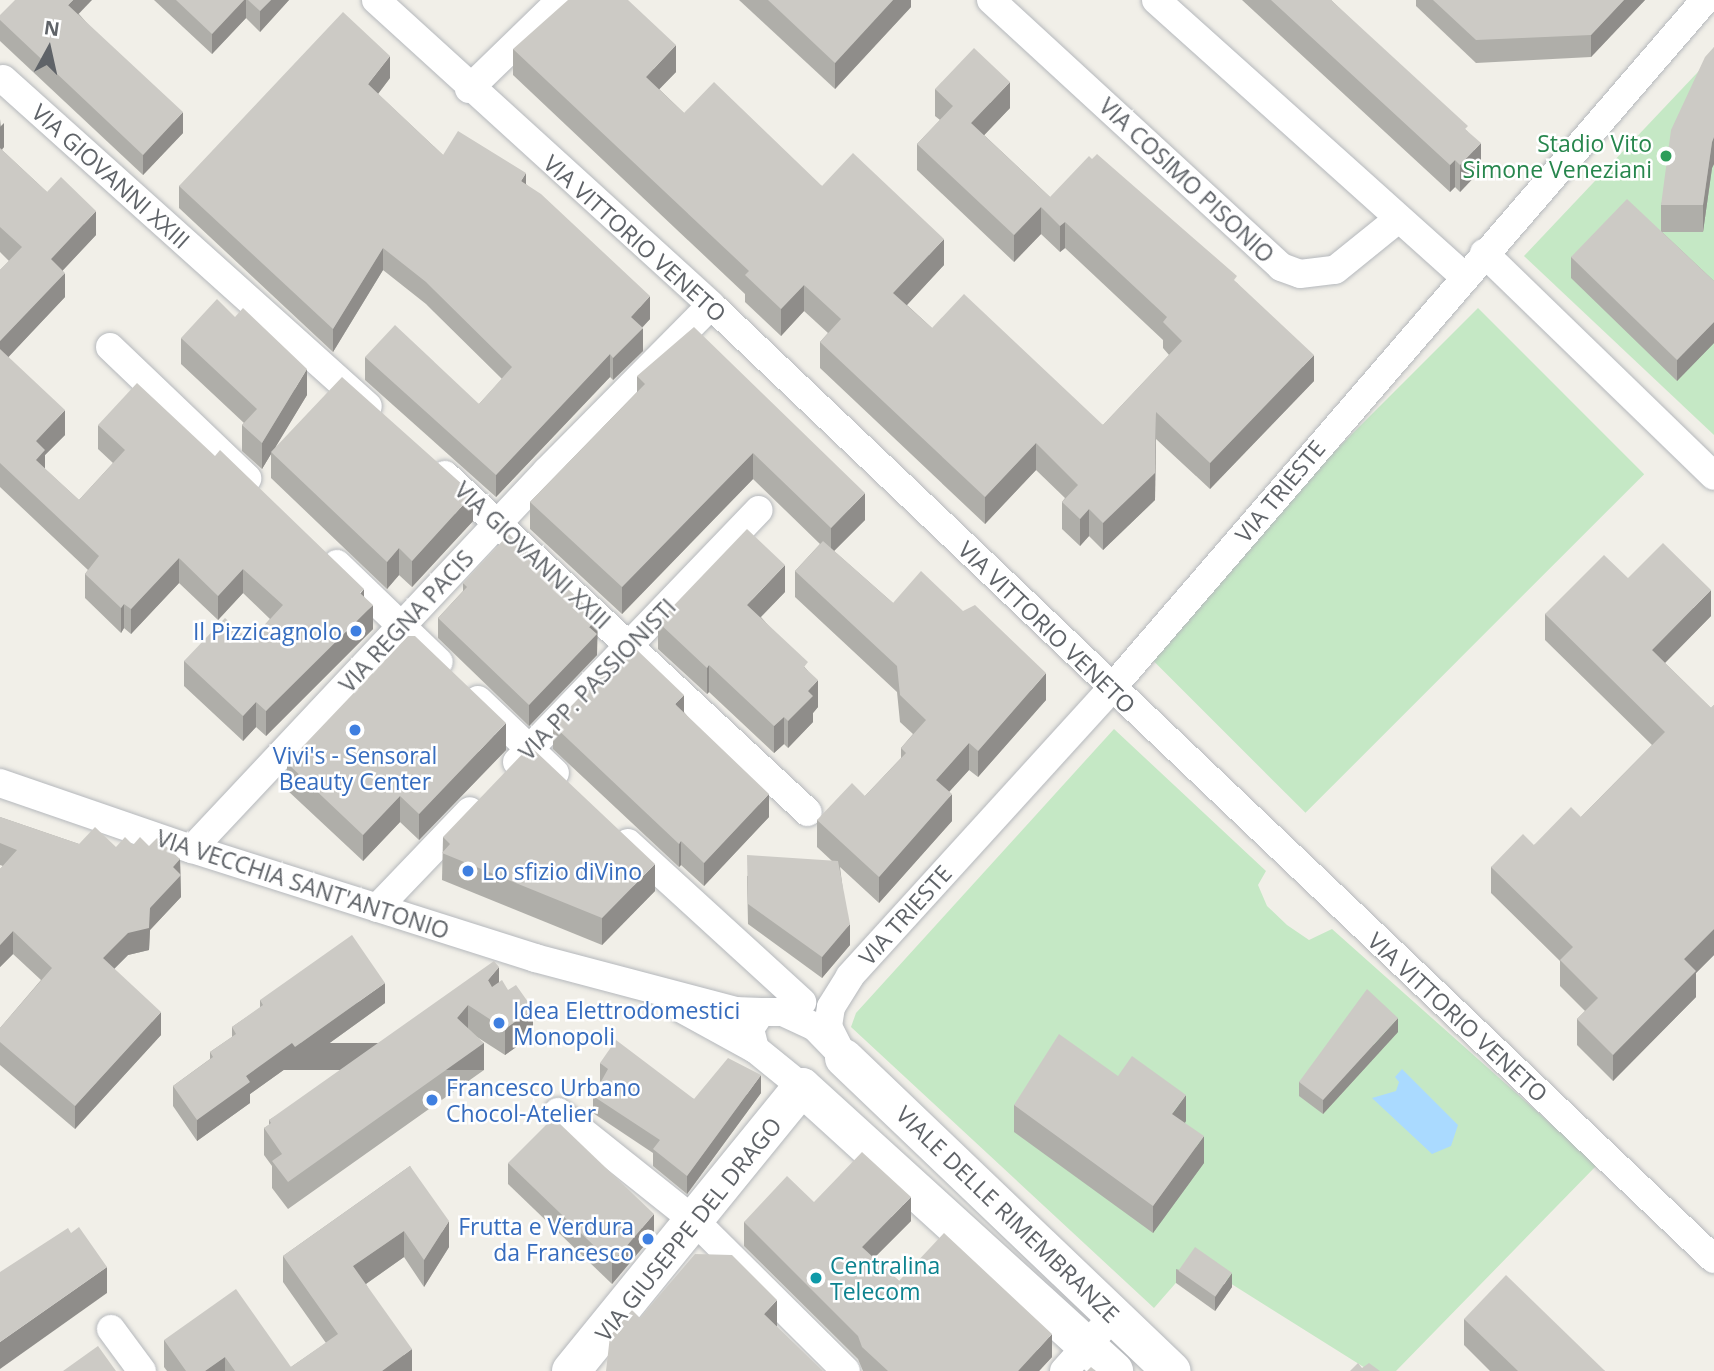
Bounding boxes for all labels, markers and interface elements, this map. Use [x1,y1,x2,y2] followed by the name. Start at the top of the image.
[14,14,84,84] north arrow
[42,14,61,42] text: N
[1094,92,1280,268] street label: VIA COSIMO PISONIO
[26,98,196,254] street label: VIA GIOVANNI XXIII
[1463,129,1652,183] place label: Stadio Vito Simone Veneziani
[1658,148,1674,164] marker: Stadio Vito Simone Veneziani
[538,149,732,327] street label: VIA VITTORIO VENETO
[1229,434,1331,548] street label: VIA TRIESTE
[449,476,617,634] street label: VIA GIOVANNI XXIII
[953,535,1141,719] street label: VIA VITTORIO VENETO
[333,544,479,698] street label: VIA REGNA PACIS
[513,593,681,765] street label: VIA PP. PASSIONISTI
[193,617,342,645] place label: Il Pizzicagnolo
[348,623,364,639] marker: Il Pizzicagnolo
[347,722,363,738] marker: Vivi's - Sensoral Beauty Center
[273,741,437,795] place label: Vivi's - Sensoral Beauty Center
[153,824,453,944] street label: VIA VECCHIA SANT'ANTONIO
[482,857,642,885] place label: Lo sfizio diVino
[853,859,957,971] street label: VIA TRIESTE
[460,863,476,879] marker: Lo sfizio diVino
[1362,927,1554,1107] street label: VIA VITTORIO VENETO
[513,996,740,1050] place label: Idea Elettrodomestici Monopoli
[491,1015,507,1031] marker: Idea Elettrodomestici Monopoli
[446,1073,641,1127] place label: Francesco Urbano Chocol-Atelier
[424,1092,440,1108] marker: Francesco Urbano Chocol-Atelier
[891,1100,1125,1328] street label: VIALE DELLE RIMEMBRANZE
[589,1112,787,1346] street label: VIA GIUSEPPE DEL DRAGO
[458,1212,634,1266] place label: Frutta e Verdura da Francesco
[640,1231,656,1247] marker: Frutta e Verdura da Francesco
[830,1251,940,1305] place label: Centralina Telecom
[808,1270,824,1286] marker: Centralina Telecom

